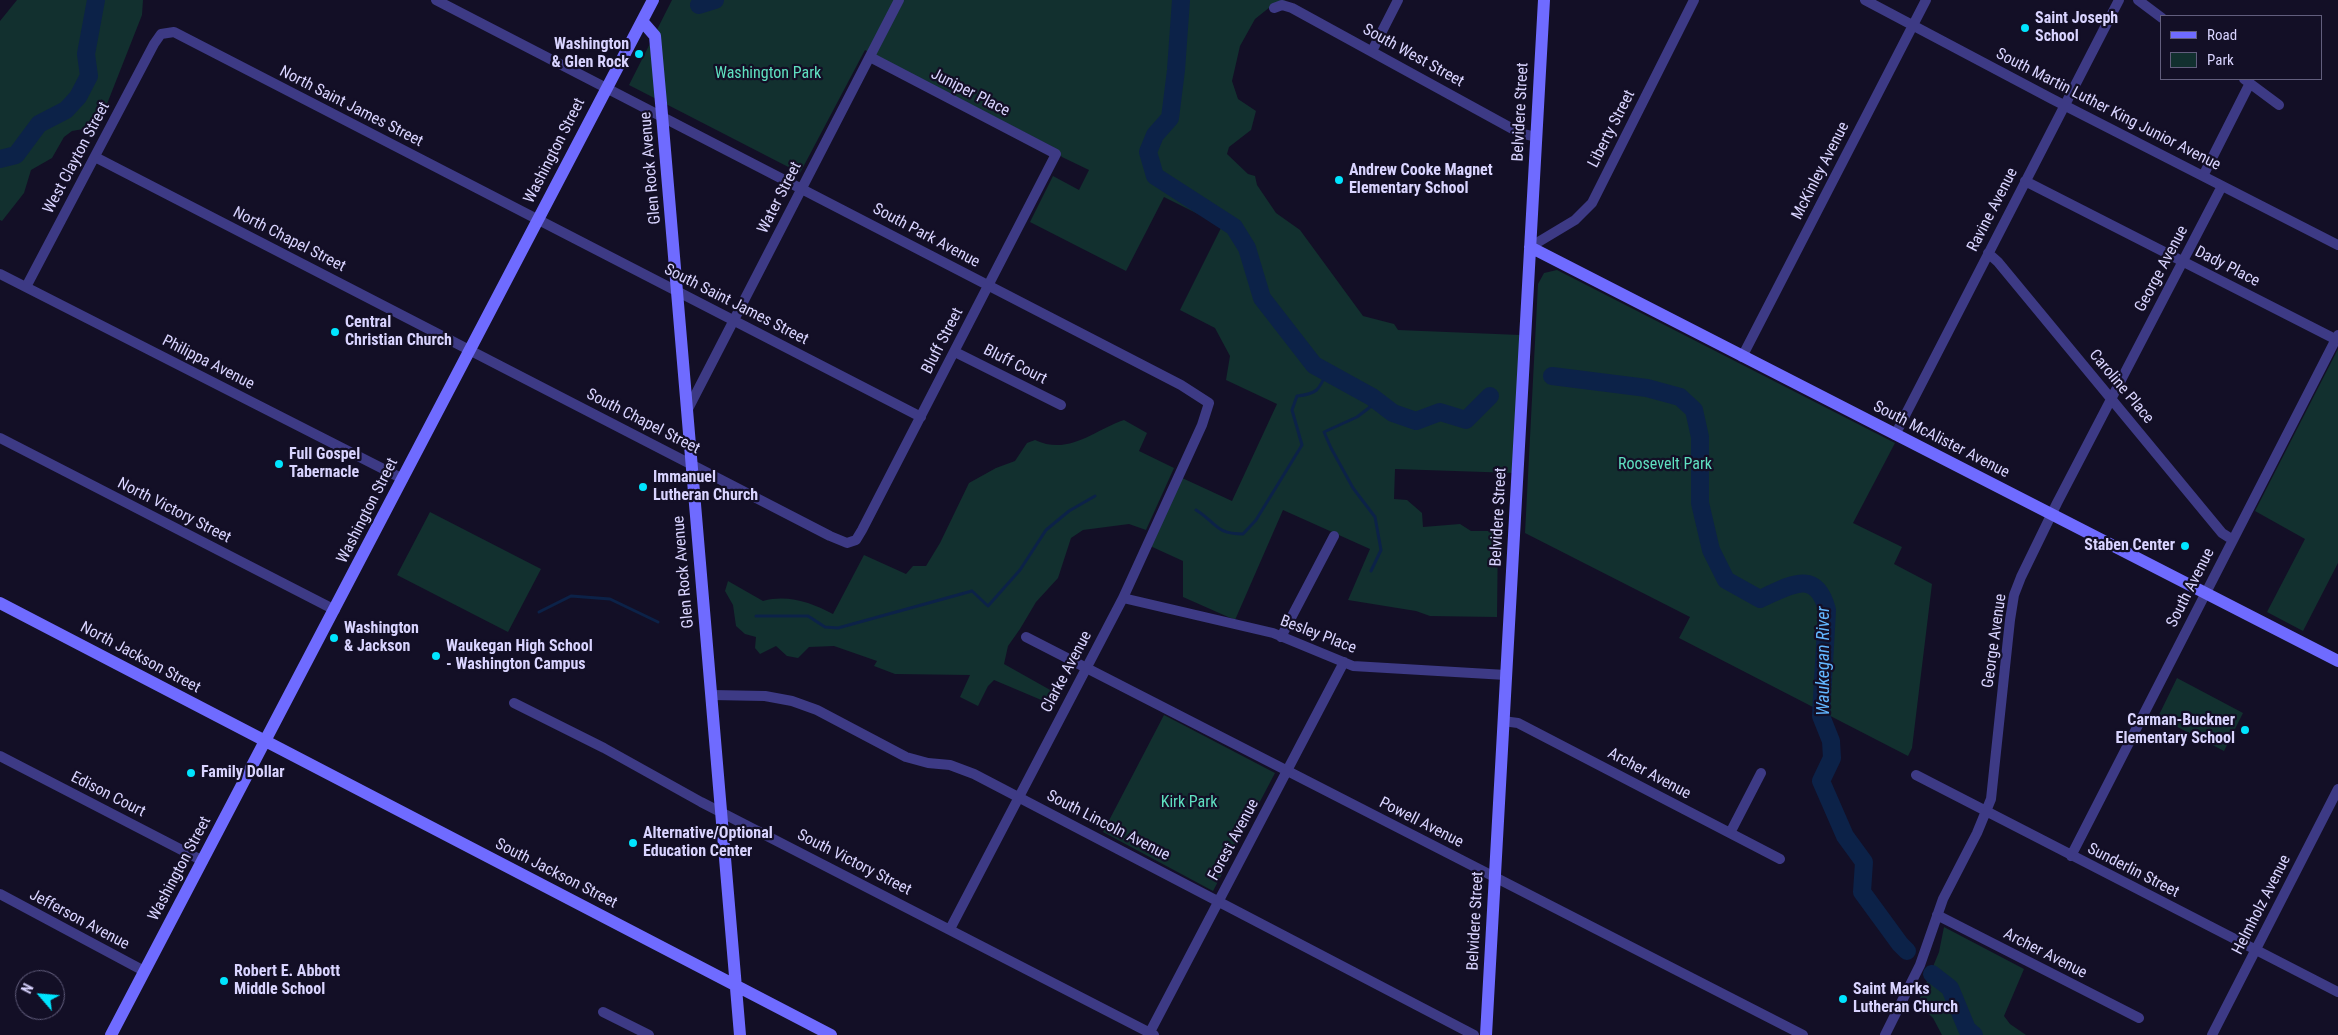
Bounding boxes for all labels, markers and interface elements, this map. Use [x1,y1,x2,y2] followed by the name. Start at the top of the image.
[2035,9,2118,47] place label: Saint Joseph School
[2160,15,2323,80] legend
[1359,20,1467,92] street label: South West Street
[2019,22,2031,34] marker: Saint Joseph School
[2207,26,2237,44] text: Road
[552,35,629,73] place label: Washington & Glen Rock
[1992,45,2224,175] street label: South Martin Luther King Junior Avenue
[633,48,645,60] marker: Washington & Glen Rock
[2207,51,2234,69] text: Park
[276,62,426,152] street label: North Saint James Street
[1509,62,1533,162] street label: Belvidere Street
[715,64,821,84] park label: Washington Park
[927,65,1013,121] street label: Juniper Place
[1584,87,1640,171] street label: Liberty Street
[520,95,590,207] street label: Washington Street
[40,99,114,217] street label: West Clayton Street
[637,111,665,225] street label: Glen Rock Avenue
[1788,119,1854,223] street label: McKinley Avenue
[754,159,806,237] street label: Water Street
[1349,161,1493,199] place label: Andrew Cooke Magnet Elementary School
[1964,165,2022,255] street label: Ravine Avenue
[1333,174,1345,186] marker: Andrew Cooke Magnet Elementary School
[869,200,983,272] street label: South Park Avenue
[229,203,349,277] street label: North Chapel Street
[2131,223,2193,315] street label: George Avenue
[2191,243,2263,291] street label: Dady Place
[661,260,811,350] street label: South Saint James Street
[918,305,968,377] street label: Bluff Street
[345,313,452,351] place label: Central Christian Church
[329,326,341,338] marker: Central Christian Church
[159,332,257,394] street label: Philippa Avenue
[980,341,1050,389] street label: Bluff Court
[2084,346,2158,428] street label: Caroline Place
[583,385,703,459] street label: South Chapel Street
[1870,397,2012,483] street label: South McAlister Avenue
[289,445,360,483] place label: Full Gospel Tabernacle
[333,455,403,567] street label: Washington Street
[1618,455,1712,475] park label: Roosevelt Park
[273,458,285,470] marker: Full Gospel Tabernacle
[1487,467,1511,567] street label: Belvidere Street
[653,468,758,506] place label: Immanuel Lutheran Church
[114,474,234,548] street label: North Victory Street
[637,481,649,493] marker: Immanuel Lutheran Church
[670,515,698,629] street label: Glen Rock Avenue
[2084,536,2175,556] place label: Staben Center
[2179,540,2191,552] marker: Staben Center
[2163,545,2219,631] street label: South Avenue
[1979,593,2011,689] street label: George Avenue
[1813,606,1835,716] water label: Waukegan River
[1277,612,1359,658] street label: Besley Place
[77,618,203,698] street label: North Jackson Street
[344,619,419,657] place label: Washington & Jackson
[1037,628,1097,716] street label: Clarke Avenue
[328,632,340,644] marker: Washington & Jackson
[446,637,593,675] place label: Waukegan High School - Washington Campus
[430,650,442,662] marker: Waukegan High School - Washington Campus
[2116,711,2235,749] place label: Carman-Buckner Elementary School
[2239,724,2251,736] marker: Carman-Buckner Elementary School
[1604,744,1694,804] street label: Archer Avenue
[201,763,285,783] place label: Family Dollar
[185,767,197,779] marker: Family Dollar
[68,768,148,822] street label: Edison Court
[1043,787,1173,865] street label: South Lincoln Avenue
[1161,793,1217,813] park label: Kirk Park
[1376,794,1466,852] street label: Powell Avenue
[1205,796,1263,884] street label: Forest Avenue
[144,814,216,924] street label: Washington Street
[643,824,773,862] place label: Alternative/Optional Education Center
[794,826,914,900] street label: South Victory Street
[492,835,620,913] street label: South Jackson Street
[627,837,639,849] marker: Alternative/Optional Education Center
[2084,840,2182,902] street label: Sunderlin Street
[2229,852,2295,958] street label: Helmholz Avenue
[1464,871,1488,971] street label: Belvidere Street
[26,886,132,954] street label: Jefferson Avenue
[2000,925,2090,983] street label: Archer Avenue
[234,962,340,1000] place label: Robert E. Abbott Middle School
[15,970,65,1020] north arrow
[218,975,230,987] marker: Robert E. Abbott Middle School
[1853,980,1958,1018] place label: Saint Marks Lutheran Church
[18,981,37,996] text: N
[1837,993,1849,1005] marker: Saint Marks Lutheran Church

